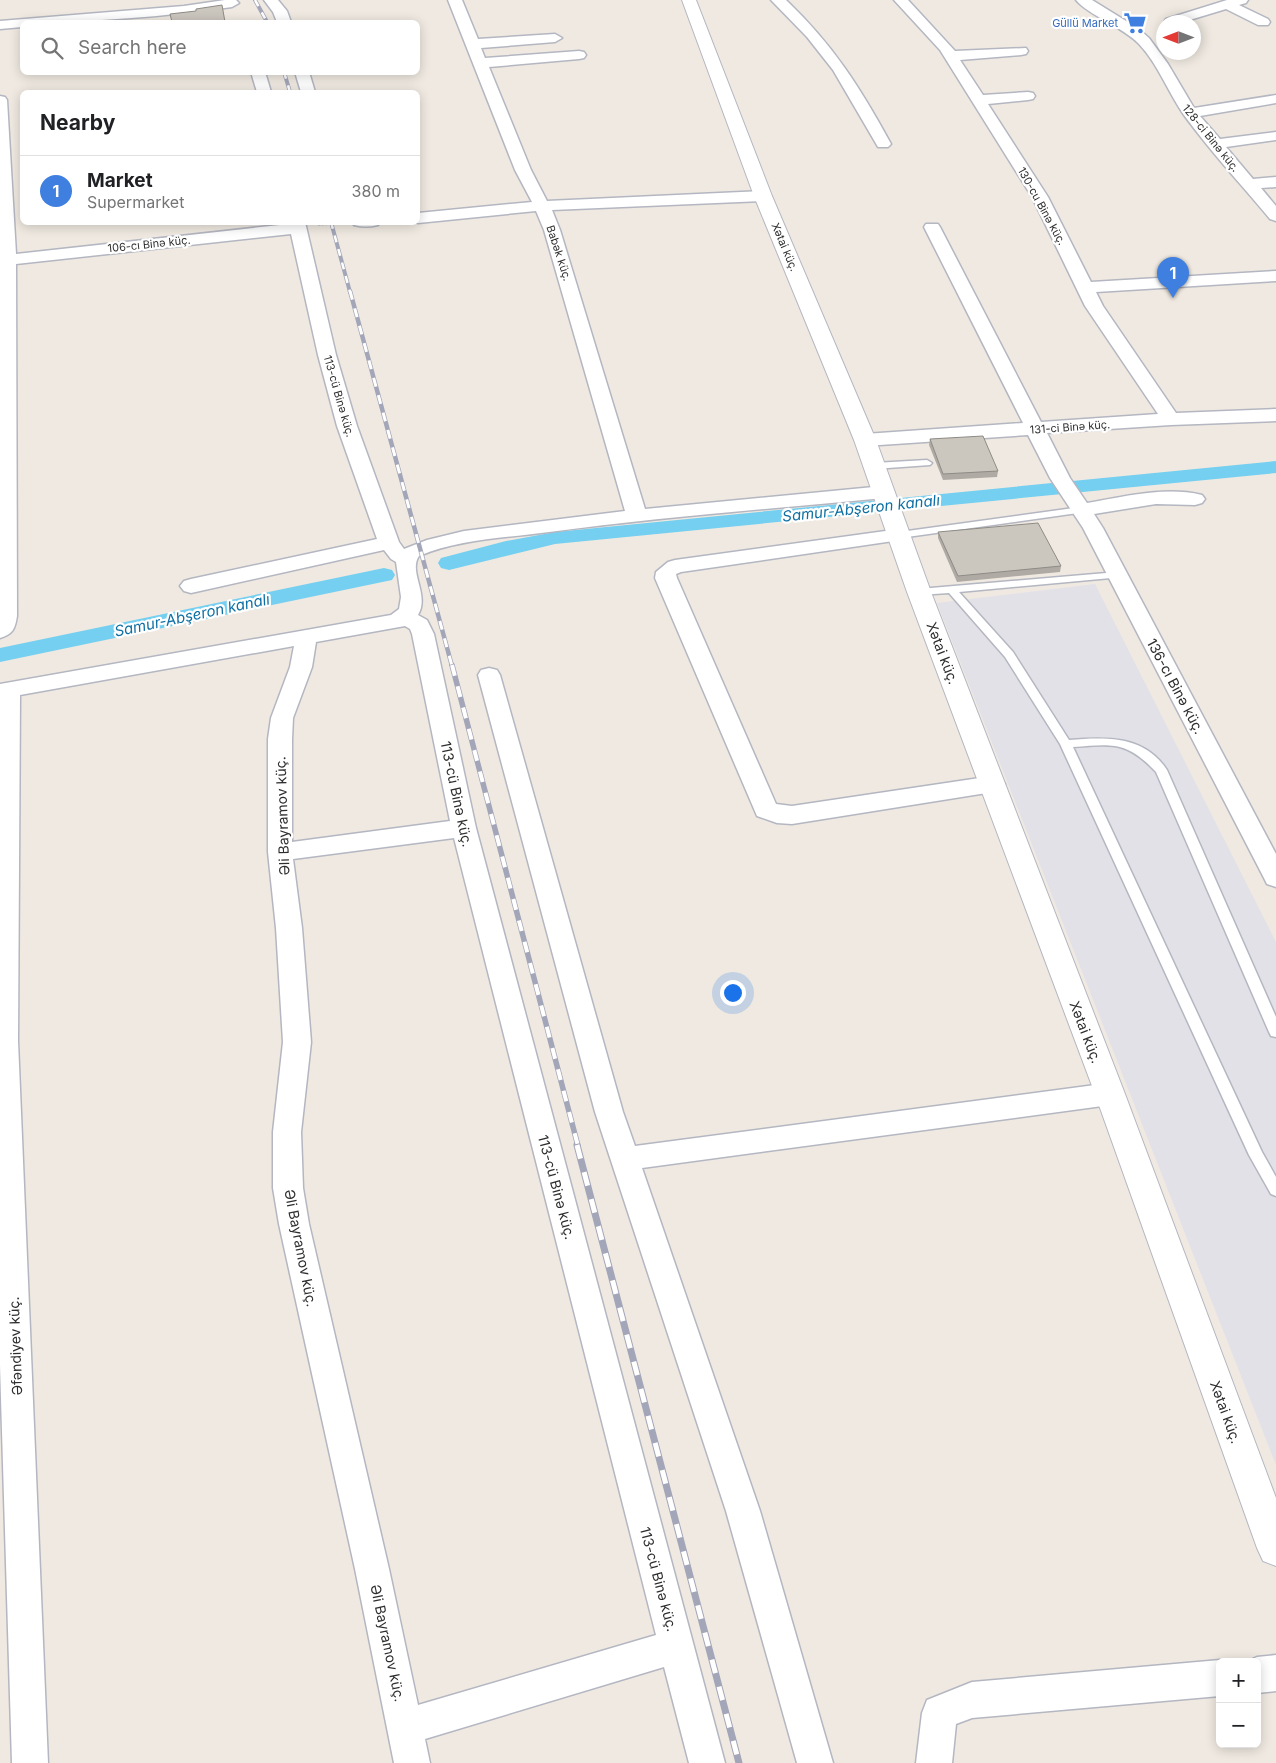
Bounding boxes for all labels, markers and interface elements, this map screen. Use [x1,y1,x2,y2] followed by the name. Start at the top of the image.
[1122,10,1148,36] supermarket icon: Güllü Market
[1156,15,1201,60] north arrow
[1052,16,1118,30] place label: Güllü Market
[20,20,420,75] search box
[38,34,66,62] icon: search
[78,36,187,59] text: Search here
[1179,101,1243,175] street label: 128-ci Binə küç.
[40,110,115,135] text: Nearby
[1015,165,1069,247] street label: 130-cu Binə küç.
[87,169,153,192] text: Market
[53,181,59,201] text: 1
[352,181,400,201] text: 380 m
[87,192,184,212] text: Supermarket
[769,221,801,273] street label: Xətai küç.
[543,223,575,283] street label: Babək küç.
[107,233,191,255] street label: 106-cı Binə küç.
[1157,257,1189,298] pin: 1
[321,353,357,439] street label: 113-cü Binə küç.
[1029,417,1111,437] street label: 131-ci Binə küç.
[781,490,941,526] water label: Samur-Abşeron kanalı
[113,589,272,641] water label: Samur-Abşeron kanalı
[923,620,963,686] street label: Xətai küç.
[1144,635,1208,737] street label: 136-cı Binə küç.
[437,740,477,848] street label: 113-cü Binə küç.
[271,756,293,876] street label: Əli Bayramov küç.
[720,980,746,1006] your location
[1066,999,1106,1065] street label: Xətai küç.
[535,1133,579,1241] street label: 113-cü Binə küç.
[281,1188,321,1308] street label: Əli Bayramov küç.
[5,1296,25,1396] street label: Əfəndiyev küç.
[1207,1378,1245,1446] street label: Xətai küç.
[637,1525,681,1633] street label: 113-cü Binə küç.
[367,1583,409,1703] street label: Əli Bayramov küç.
[1216,1658,1261,1748] map controls
[1216,1658,1261,1703] button: +
[1216,1703,1261,1748] button: −

